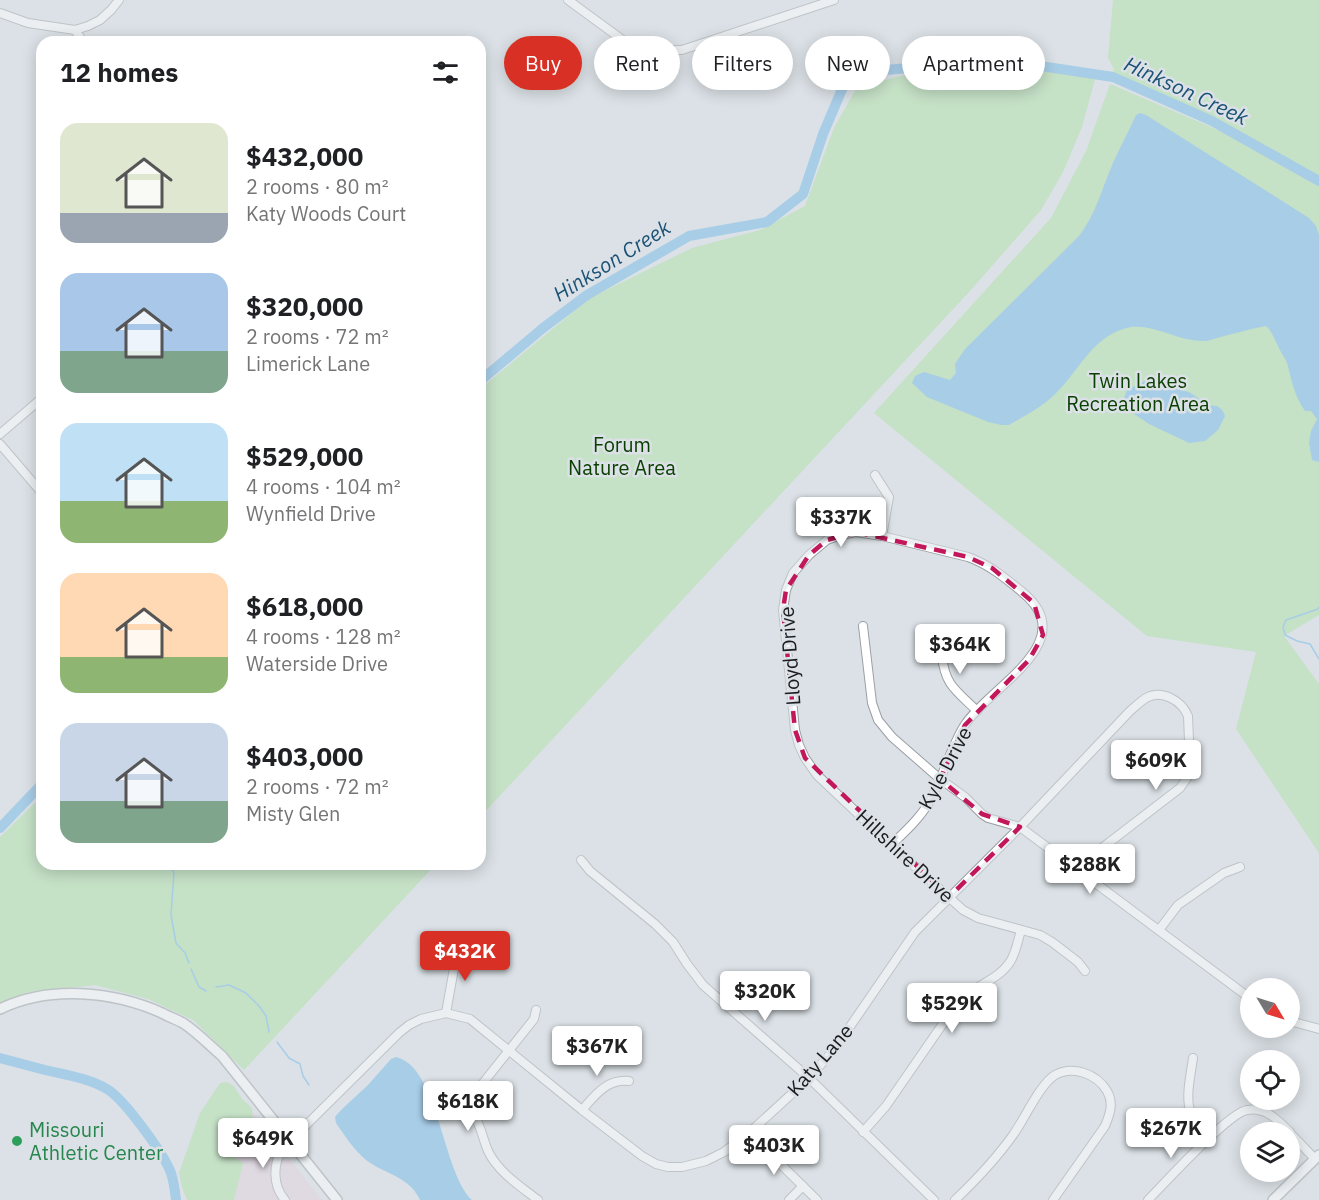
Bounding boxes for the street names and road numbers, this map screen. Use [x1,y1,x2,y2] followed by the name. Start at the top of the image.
[773,606,806,706] street label: Lloyd Drive
[912,722,978,814] street label: Kyle Drive
[850,803,960,908] street label: Hillshire Drive
[781,1018,859,1102] street label: Katy Lane

